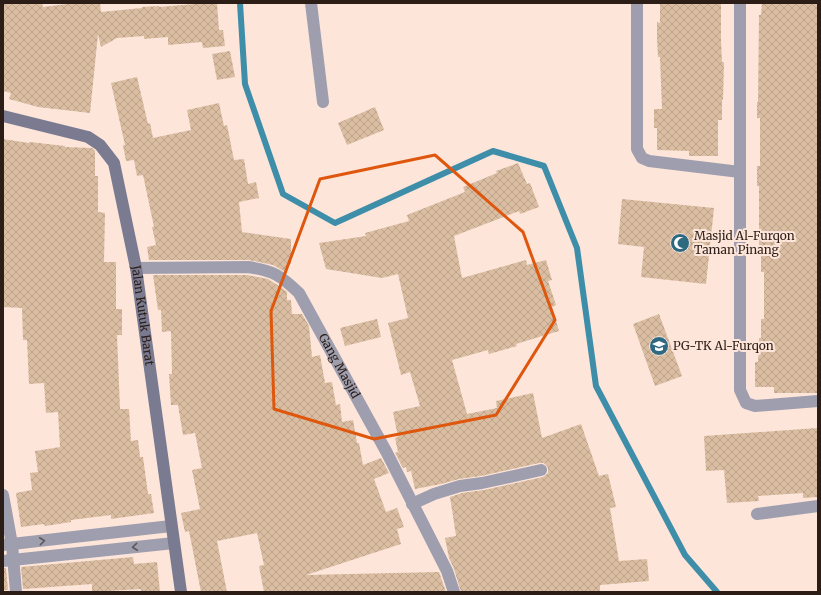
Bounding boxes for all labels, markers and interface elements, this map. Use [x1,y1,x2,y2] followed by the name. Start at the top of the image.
[694,228,795,257] place label: Masjid Al-Furqon Taman Pinang
[669,232,691,254] mosque icon: Masjid Al-Furqon Taman Pinang
[128,263,158,367] street label: Jalan Kutuk Barat
[316,331,363,401] street label: Gang Masjid
[648,335,670,357] school or university icon: PG-TK Al-Furqon
[673,338,774,353] place label: PG-TK Al-Furqon
[39,536,45,545] one-way arrow
[132,543,138,552] one-way arrow

